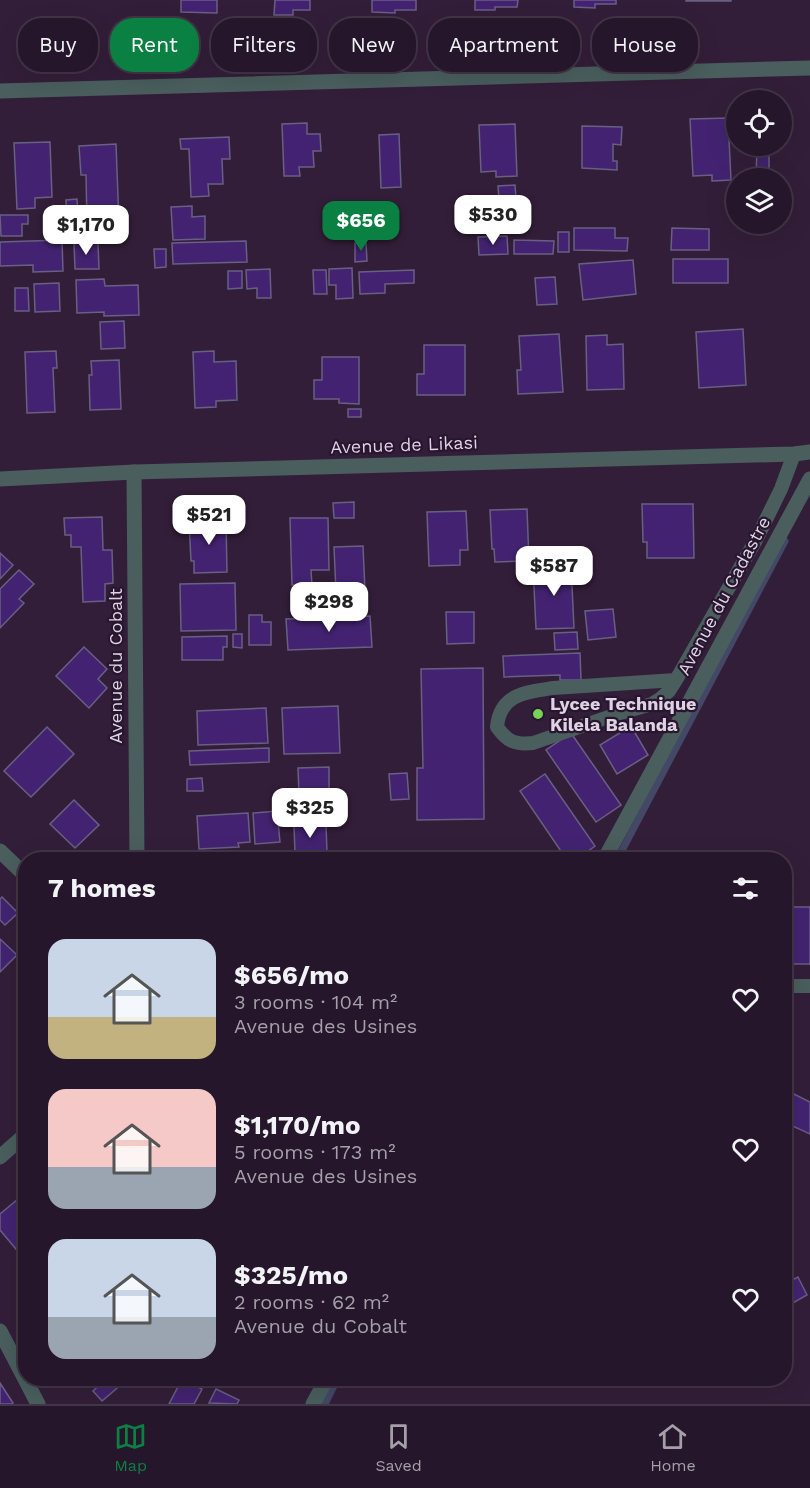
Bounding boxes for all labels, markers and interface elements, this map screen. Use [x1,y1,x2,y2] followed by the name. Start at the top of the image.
[18,18,98,72] chip: Buy
[110,18,199,72] chip: Rent
[211,18,317,72] chip: Filters
[329,18,416,72] chip: New
[428,18,580,72] chip: Apartment
[592,18,698,72] chip: House
[726,90,792,234] map controls
[726,90,792,156] button: locate
[726,168,792,234] button: layers
[457,195,529,246] pin: $530
[325,201,397,252] pin: $656
[468,202,518,226] text: $530
[37,205,135,256] pin: $1,170
[336,208,386,232] text: $656
[57,212,115,236] text: $1,170
[330,431,478,458] street label: Avenue de Likasi
[173,495,245,546] pin: $521
[186,502,232,526] text: $521
[673,513,774,679] street label: Avenue du Cadastre
[518,546,590,597] pin: $587
[530,553,578,577] text: $587
[293,582,365,633] pin: $298
[105,588,126,744] street label: Avenue du Cobalt
[304,589,354,613] text: $298
[550,693,696,735] place label: Lycee Technique Kilela Balanda
[531,707,545,721] marker: Lycee Technique Kilela Balanda
[274,788,346,839] pin: $325
[286,795,334,819] text: $325
[729,872,762,905] icon: filters
[48,873,156,903] text: 7 homes
[234,960,349,990] text: $656/mo
[96,963,168,1035] icon: home
[729,983,762,1016] icon: heart
[234,990,397,1014] text: 3 rooms · 104 m²
[234,1014,417,1038] text: Avenue des Usines
[234,1110,361,1140] text: $1,170/mo
[96,1113,168,1185] icon: home
[729,1133,762,1166] icon: heart
[234,1140,396,1164] text: 5 rooms · 173 m²
[234,1164,417,1188] text: Avenue des Usines
[234,1260,348,1290] text: $325/mo
[96,1263,168,1335] icon: home
[729,1283,762,1316] icon: heart
[234,1290,389,1314] text: 2 rooms · 62 m²
[234,1314,407,1338] text: Avenue du Cobalt
[114,1420,147,1475] tab: Map
[375,1420,422,1475] tab: Saved
[650,1420,696,1475] tab: Home

